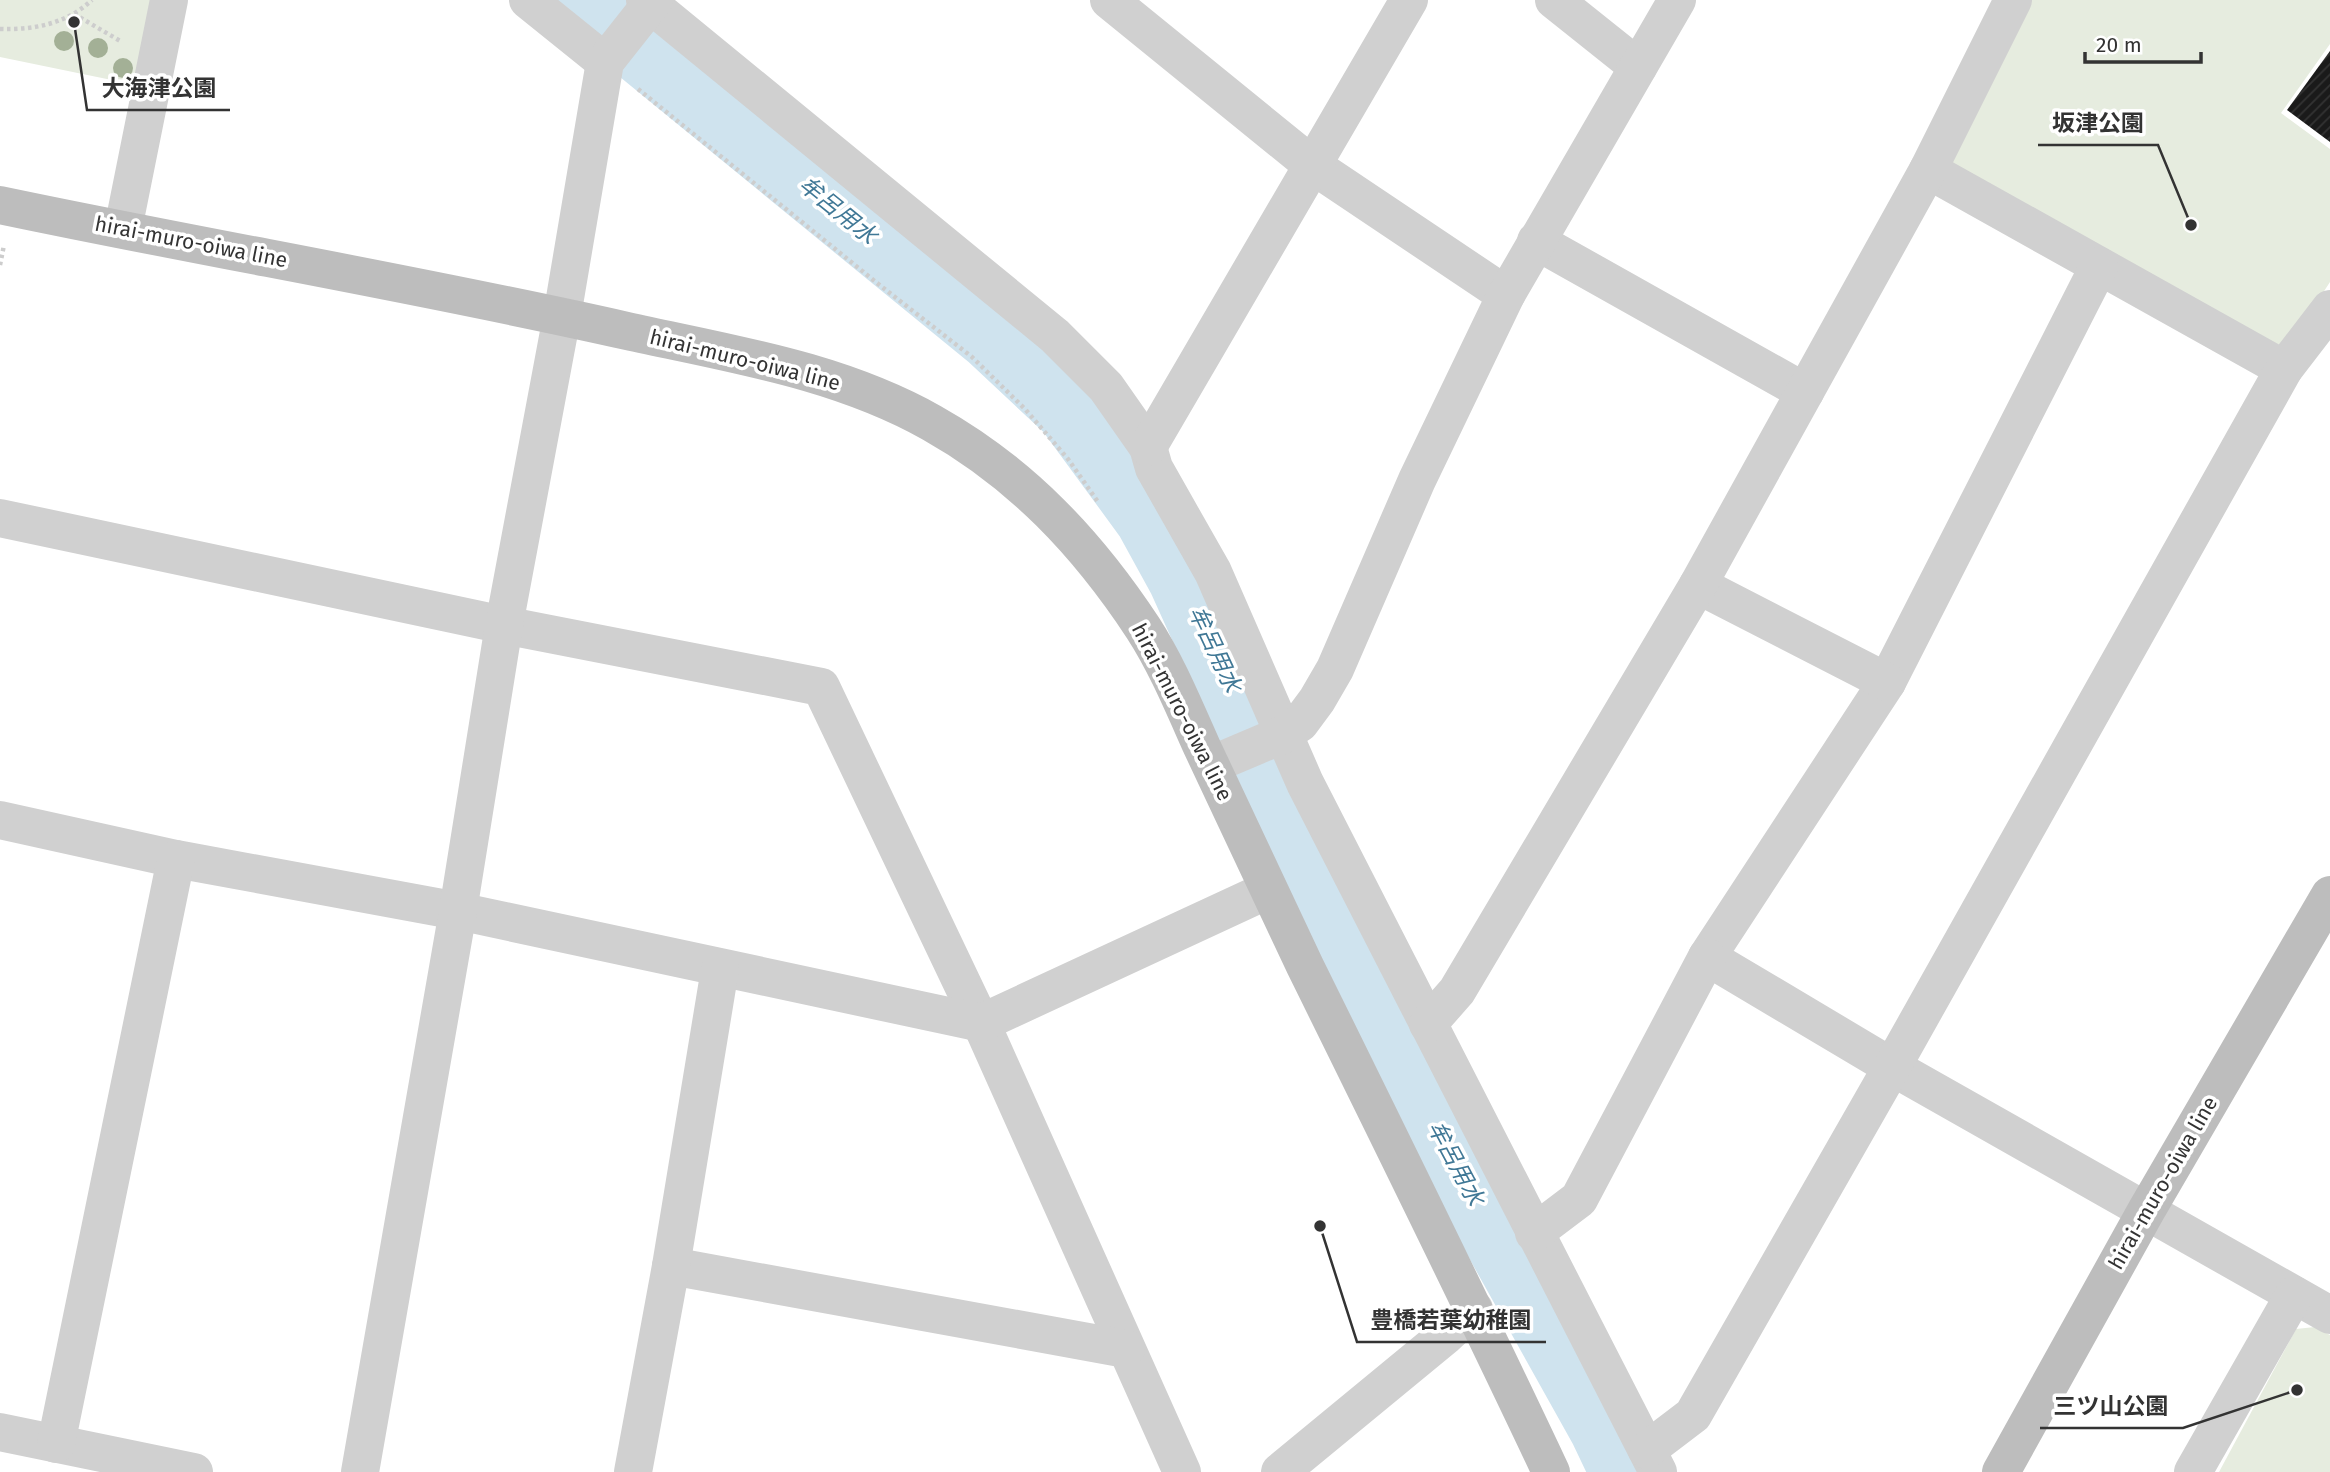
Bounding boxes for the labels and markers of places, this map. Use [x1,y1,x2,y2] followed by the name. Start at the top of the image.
[87,66,230,110] callout: 大海津公園
[2038,101,2158,145] callout: 坂津公園
[1357,1298,1546,1342] callout: 豊橋若葉幼稚園
[2040,1384,2183,1428] callout: 三ツ山公園

